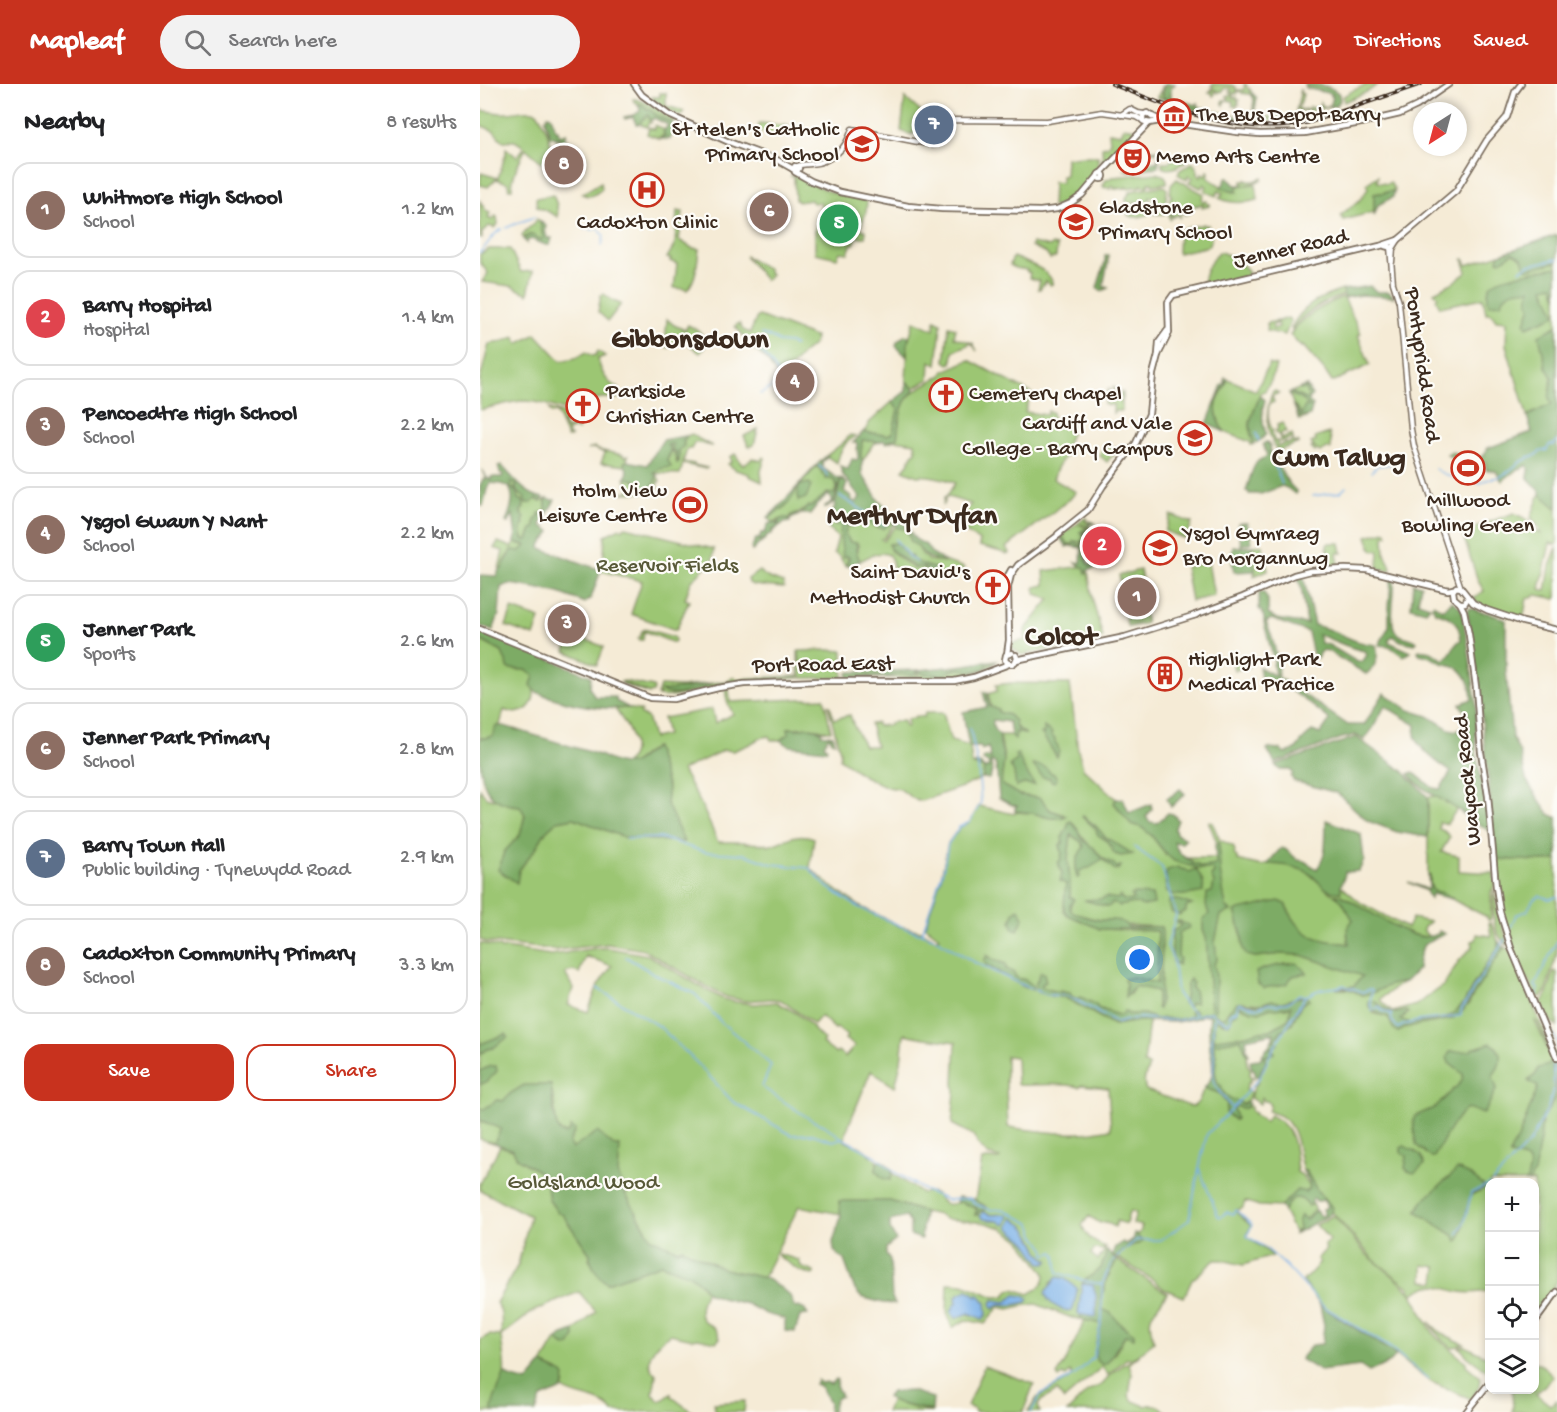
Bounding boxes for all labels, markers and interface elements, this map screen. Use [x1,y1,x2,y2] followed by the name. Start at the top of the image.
[160,15,580,69] search box
[30,26,124,59] text: Mapleaf
[181,26,214,59] icon: search
[229,29,337,55] text: Search here
[1285,30,1322,55] text: Map
[1355,30,1440,55] text: Directions
[1473,30,1527,55] text: Saved
[1156,98,1192,134] museum icon: The Bus Depot Barry
[914,102,954,147] pin: 7
[1413,102,1467,156] north arrow
[1195,103,1381,129] place label: The Bus Depot Barry
[24,108,105,139] text: Nearby
[386,112,456,135] text: 8 results
[672,118,841,169] place label: St Helen's Catholic Primary School
[844,126,880,162] school or university icon: St Helen's Catholic Primary School
[1115,140,1151,176] theatre icon: Memo Arts Centre
[544,142,584,188] pin: 8
[1156,145,1320,171] place label: Memo Arts Centre
[629,172,665,208] hospital icon: Cadoxton Clinic
[83,186,283,212] text: Whitmore High School
[750,190,788,234] pin: 6
[1098,196,1233,247] place label: Gladstone Primary School
[41,199,50,222] text: 1
[402,199,454,222] text: 1.2 km
[820,202,858,246] pin: 5
[1058,204,1094,240] school or university icon: Gladstone Primary School
[577,211,719,237] place label: Cadoxton Clinic
[83,212,135,235] text: School
[1231,224,1353,276] street label: Jenner Road
[1397,285,1445,446] street label: Pontypridd Road
[83,294,212,320] text: Barry Hospital
[41,307,50,330] text: 2
[402,307,454,330] text: 1.4 km
[83,320,150,343] text: Hospital
[611,325,769,358] district label: Gibbonsdown
[776,360,814,404] pin: 4
[928,377,964,413] church icon: Cemetery chapel
[605,380,755,431] place label: Parkside Christian Centre
[969,382,1122,408] place label: Cemetery chapel
[565,388,601,424] church icon: Parkside Christian Centre
[83,402,297,428] text: Pencoedtre High School
[962,412,1173,463] place label: Cardiff and Vale College - Barry Campus
[40,415,51,438] text: 3
[400,415,454,438] text: 2.2 km
[1177,420,1213,456] school or university icon: Cardiff and Vale College - Barry Campus
[83,428,135,451] text: School
[1272,443,1406,476] district label: Cwm Talwg
[1450,450,1486,486] sports icon: Millwood Bowling Green
[538,479,668,530] place label: Holm View Leisure Centre
[672,487,708,523] sports icon: Holm View Leisure Centre
[1401,489,1535,540] place label: Millwood Bowling Green
[827,501,998,534] district label: Merthyr Dyfan
[83,510,266,536] text: Ysgol Gwaun Y Nant
[1181,522,1328,573] place label: Ysgol Gymraeg Bro Morgannwg
[41,523,50,546] text: 4
[400,523,454,546] text: 2.2 km
[1082,524,1122,568] pin: 2
[1142,530,1178,566] school or university icon: Ysgol Gymraeg Bro Morgannwg
[83,536,135,559] text: School
[596,554,739,580] park label: Reservoir Fields
[810,561,971,612] place label: Saint David's Methodist Church
[975,569,1011,605] church icon: Saint David's Methodist Church
[1118,574,1156,620] pin: 1
[548,602,586,646] pin: 3
[83,618,193,644] text: Jenner Park
[1025,622,1099,655] district label: Colcot
[40,631,51,654] text: 5
[400,631,454,654] text: 2.6 km
[83,644,135,667] text: Sports
[1188,648,1335,699] place label: Highlight Park Medical Practice
[751,652,896,680] street label: Port Road East
[1147,656,1183,692] building icon: Highlight Park Medical Practice
[1449,711,1489,847] street label: Waycock Road
[83,726,270,752] text: Jenner Park Primary
[40,739,51,762] text: 6
[399,739,454,762] text: 2.8 km
[83,752,135,775] text: School
[83,834,225,860] text: Barry Town Hall
[40,847,51,870] text: 7
[400,847,454,870] text: 2.9 km
[83,860,350,883] text: Public building · Tynewydd Road
[83,942,355,968] text: Cadoxton Community Primary
[1125,945,1154,974] your location
[40,955,51,978] text: 8
[399,955,454,978] text: 3.3 km
[83,968,135,991] text: School
[24,1044,234,1101] button: Save
[246,1044,456,1101] button: Share
[507,1171,661,1197] park label: Goldsland Wood
[1485,1178,1539,1394] map controls
[1485,1178,1539,1232] button: +
[1485,1232,1539,1286] button: −
[1485,1286,1539,1340] button: locate
[1485,1340,1539,1394] button: layers

